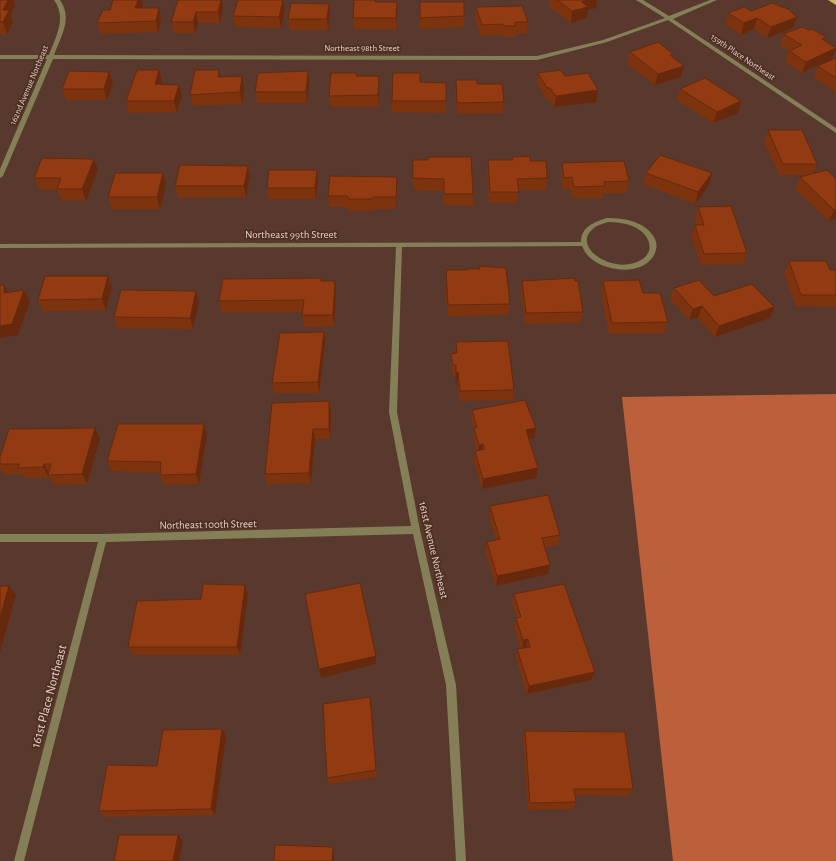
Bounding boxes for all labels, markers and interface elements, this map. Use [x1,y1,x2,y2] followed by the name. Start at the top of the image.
[709,33,777,82] street label: 159th Place Northeast
[9,44,50,126] street label: 162nd Avenue Northeast
[324,44,400,53] street label: Northeast 98th Street
[245,229,338,240] street label: Northeast 99th Street
[417,501,450,600] street label: 161st Avenue Northeast
[159,518,257,531] street label: Northeast 100th Street
[29,643,69,749] street label: 161st Place Northeast

